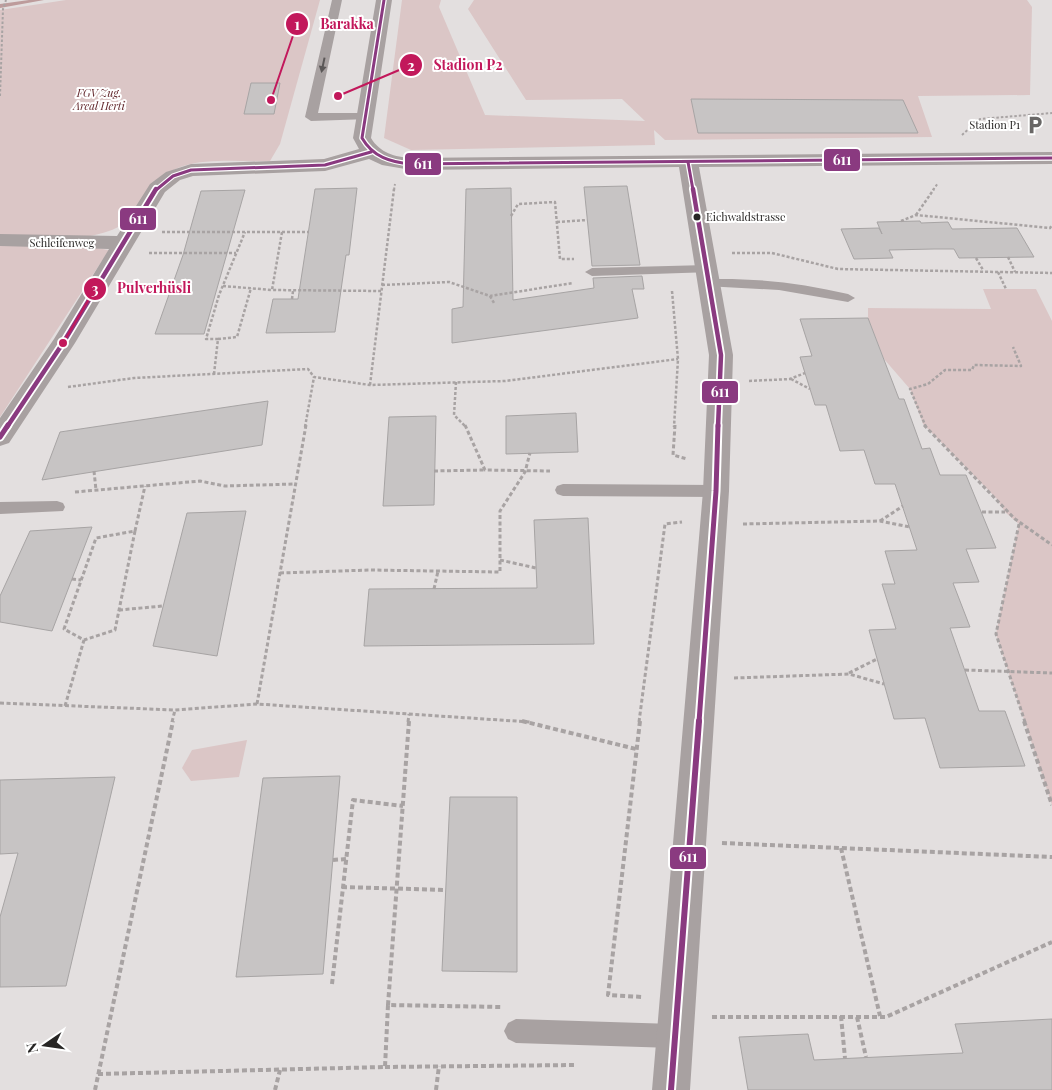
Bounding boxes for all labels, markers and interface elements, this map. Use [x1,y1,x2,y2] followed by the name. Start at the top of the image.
[285,10,383,39] callout: Barakka
[294,14,300,34] text: 1
[320,14,375,33] text: Barakka
[399,51,513,80] callout: Stadion P2
[407,55,415,75] text: 2
[433,55,503,74] text: Stadion P2
[318,57,326,73] one-way arrow
[72,85,126,113] park label: FGV Zug, Areal Herti
[1024,114,1046,136] parking icon: Stadion P1
[969,117,1020,132] place label: Stadion P1
[823,148,861,172] line badge: 611
[833,150,851,169] text: 611
[404,152,442,176] line badge: 611
[414,154,432,173] text: 611
[119,207,157,231] line badge: 611
[129,209,147,228] text: 611
[706,209,786,224] place label: Eichwaldstrasse
[692,212,702,222] marker: Eichwaldstrasse
[30,235,95,250] street label: Schleifenweg
[82,274,201,303] callout: Pulverhüsli
[91,278,99,298] text: 3
[117,278,192,297] text: Pulverhüsli
[701,380,739,404] line badge: 611
[711,382,729,401] text: 611
[669,846,707,870] line badge: 611
[679,847,697,866] text: 611
[20,1020,70,1070] north arrow
[21,1041,42,1055] text: N

